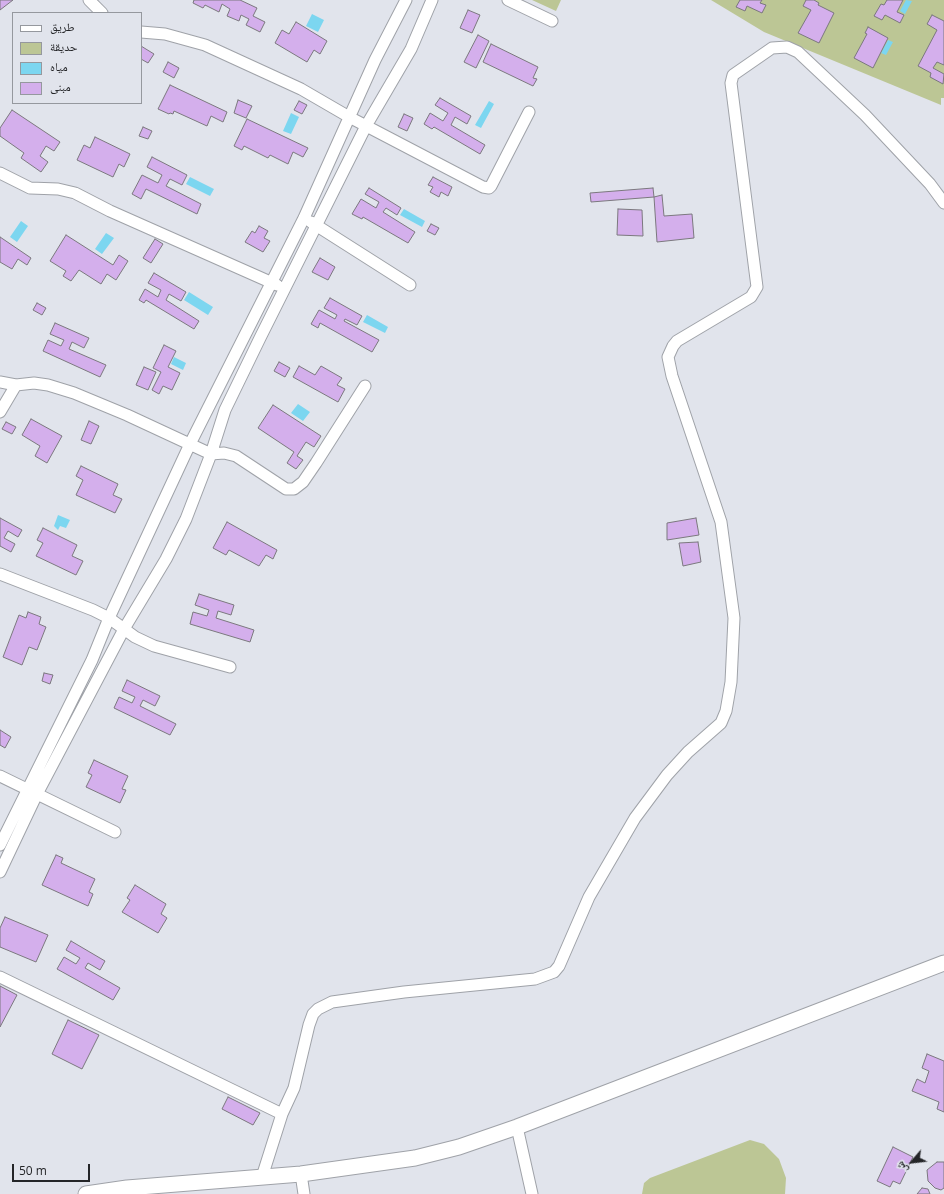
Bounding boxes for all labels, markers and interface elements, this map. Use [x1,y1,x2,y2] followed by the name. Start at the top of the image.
[12,12,142,104] legend
[50,18,75,35] text: طريق
[50,38,78,55] text: حديقة
[50,58,68,75] text: مياه
[50,78,71,95] text: مبنى
[892,1142,932,1182] north arrow
[14,1156,92,1182] scale bar
[892,1159,910,1177] text: ش
[19,1162,47,1179] text: 50 m

